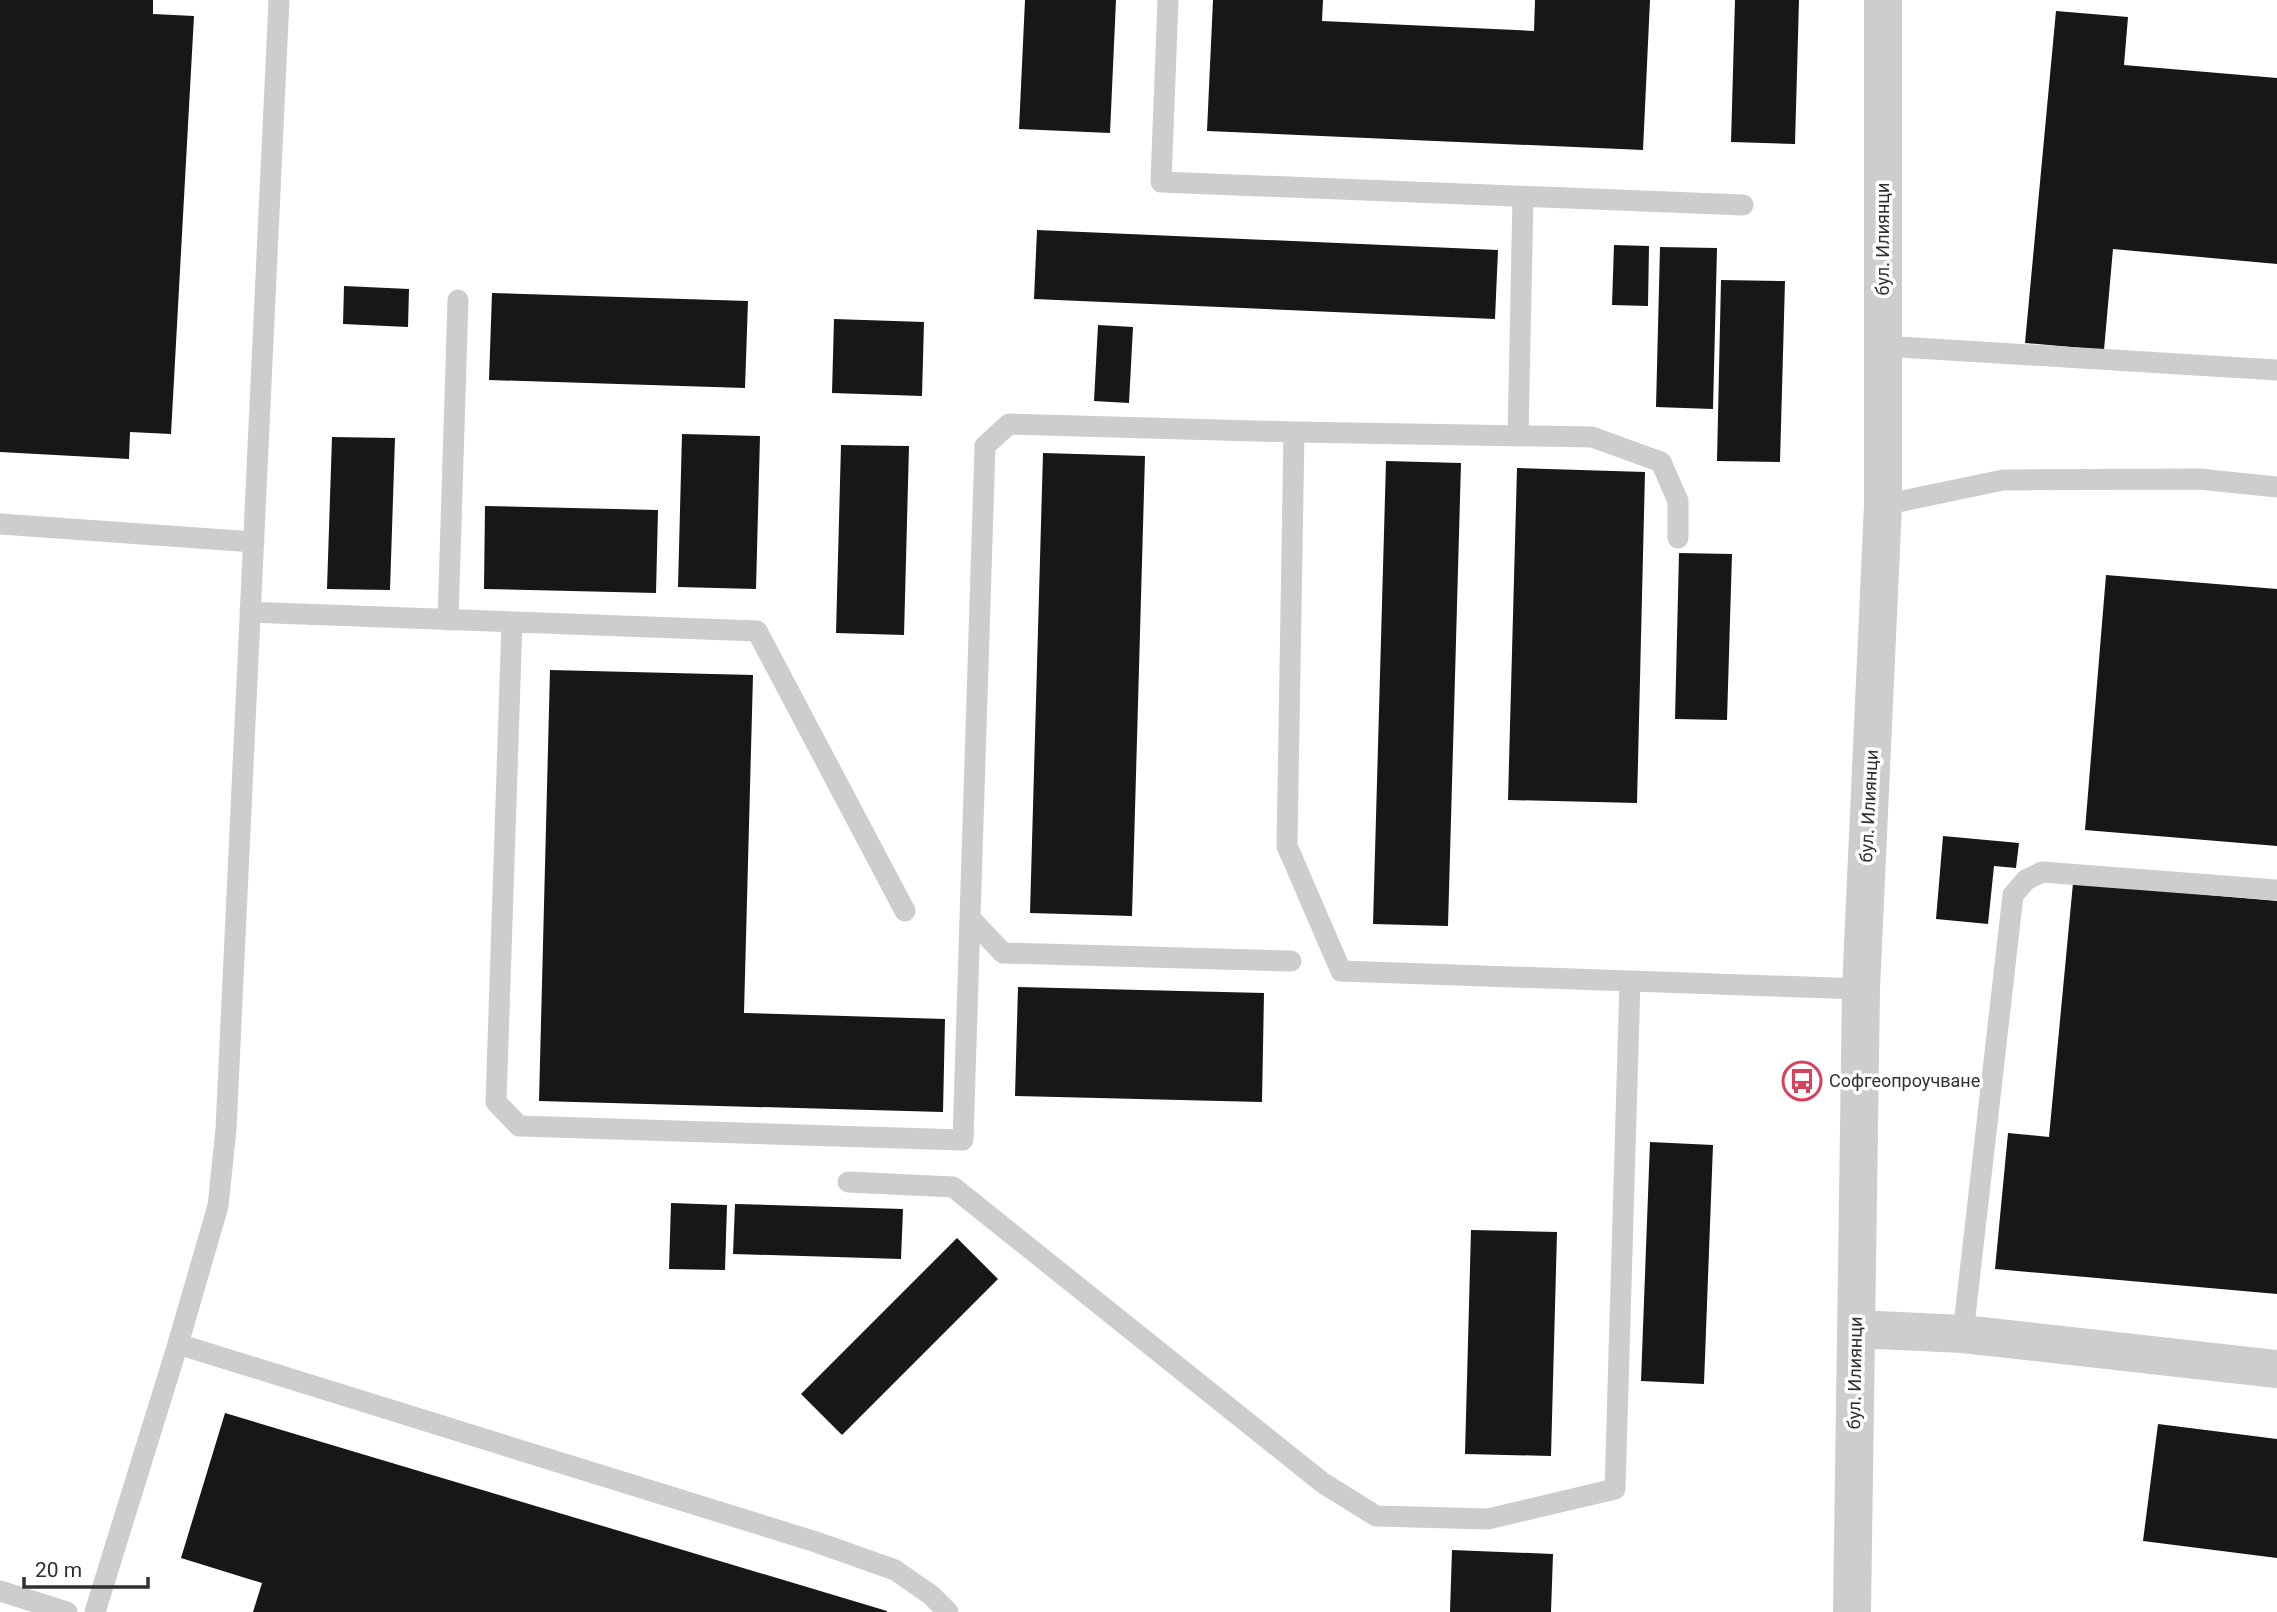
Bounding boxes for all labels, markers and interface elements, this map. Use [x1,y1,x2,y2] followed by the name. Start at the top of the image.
[1872,183,1893,295] street label: бул. Илиянци
[1855,749,1882,863] street label: бул. Илиянци
[1781,1060,1823,1102] bus stop icon: Софгеопроучване
[1829,1070,1980,1091] place label: Софгеопроучване
[1843,1316,1866,1430] street label: бул. Илиянци
[24,1546,149,1590] scale bar
[35,1558,82,1582] text: 20 m

